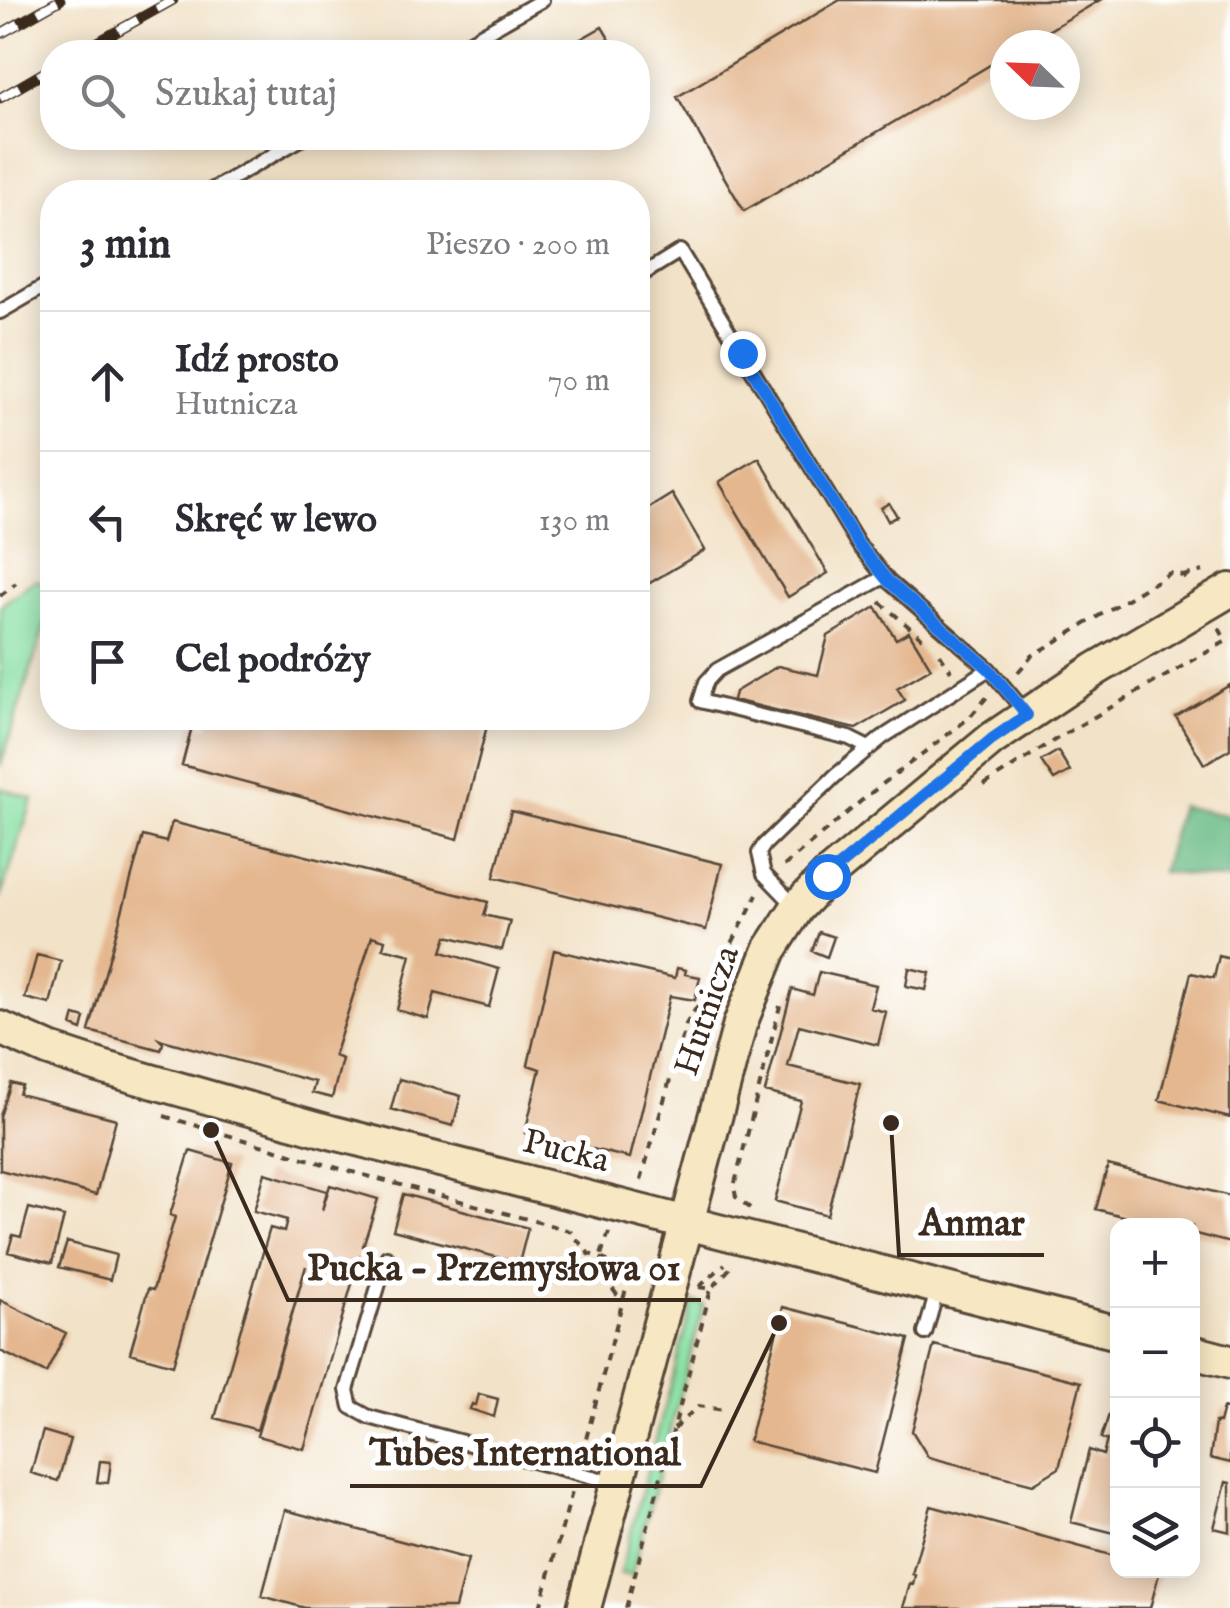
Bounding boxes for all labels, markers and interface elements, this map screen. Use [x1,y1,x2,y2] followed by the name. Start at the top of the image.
[990,30,1080,120] north arrow
[40,40,650,150] search box
[75,68,130,123] icon: search
[155,71,337,119] text: Szukaj tutaj
[80,219,171,272] text: 3 min
[426,225,610,266] text: Pieszo · 200 m
[720,331,766,377] route end
[175,337,339,385] text: Idź prosto
[80,354,135,409] icon: ahead
[548,361,610,402] text: 70 m
[175,385,297,426] text: Hutnicza
[80,494,135,549] icon: left
[175,497,377,545] text: Skręć w lewo
[539,501,610,542] text: 130 m
[80,634,135,689] icon: arrive
[175,637,370,685] text: Cel podróży
[805,854,851,900] route start
[665,940,751,1082] street label: Hutnicza
[518,1120,615,1185] street label: Pucka
[899,1187,1044,1255] callout: Anmar
[917,1201,1026,1249] text: Anmar
[1110,1218,1200,1578] map controls
[1110,1218,1200,1308] button: +
[288,1232,701,1300] callout: Pucka - Przemysłowa 01
[307,1246,681,1294] text: Pucka - Przemysłowa 01
[1110,1308,1200,1398] button: −
[1110,1398,1200,1488] button: locate
[350,1418,701,1486] callout: Tubes International
[368,1431,681,1479] text: Tubes International
[1110,1488,1200,1578] button: layers

